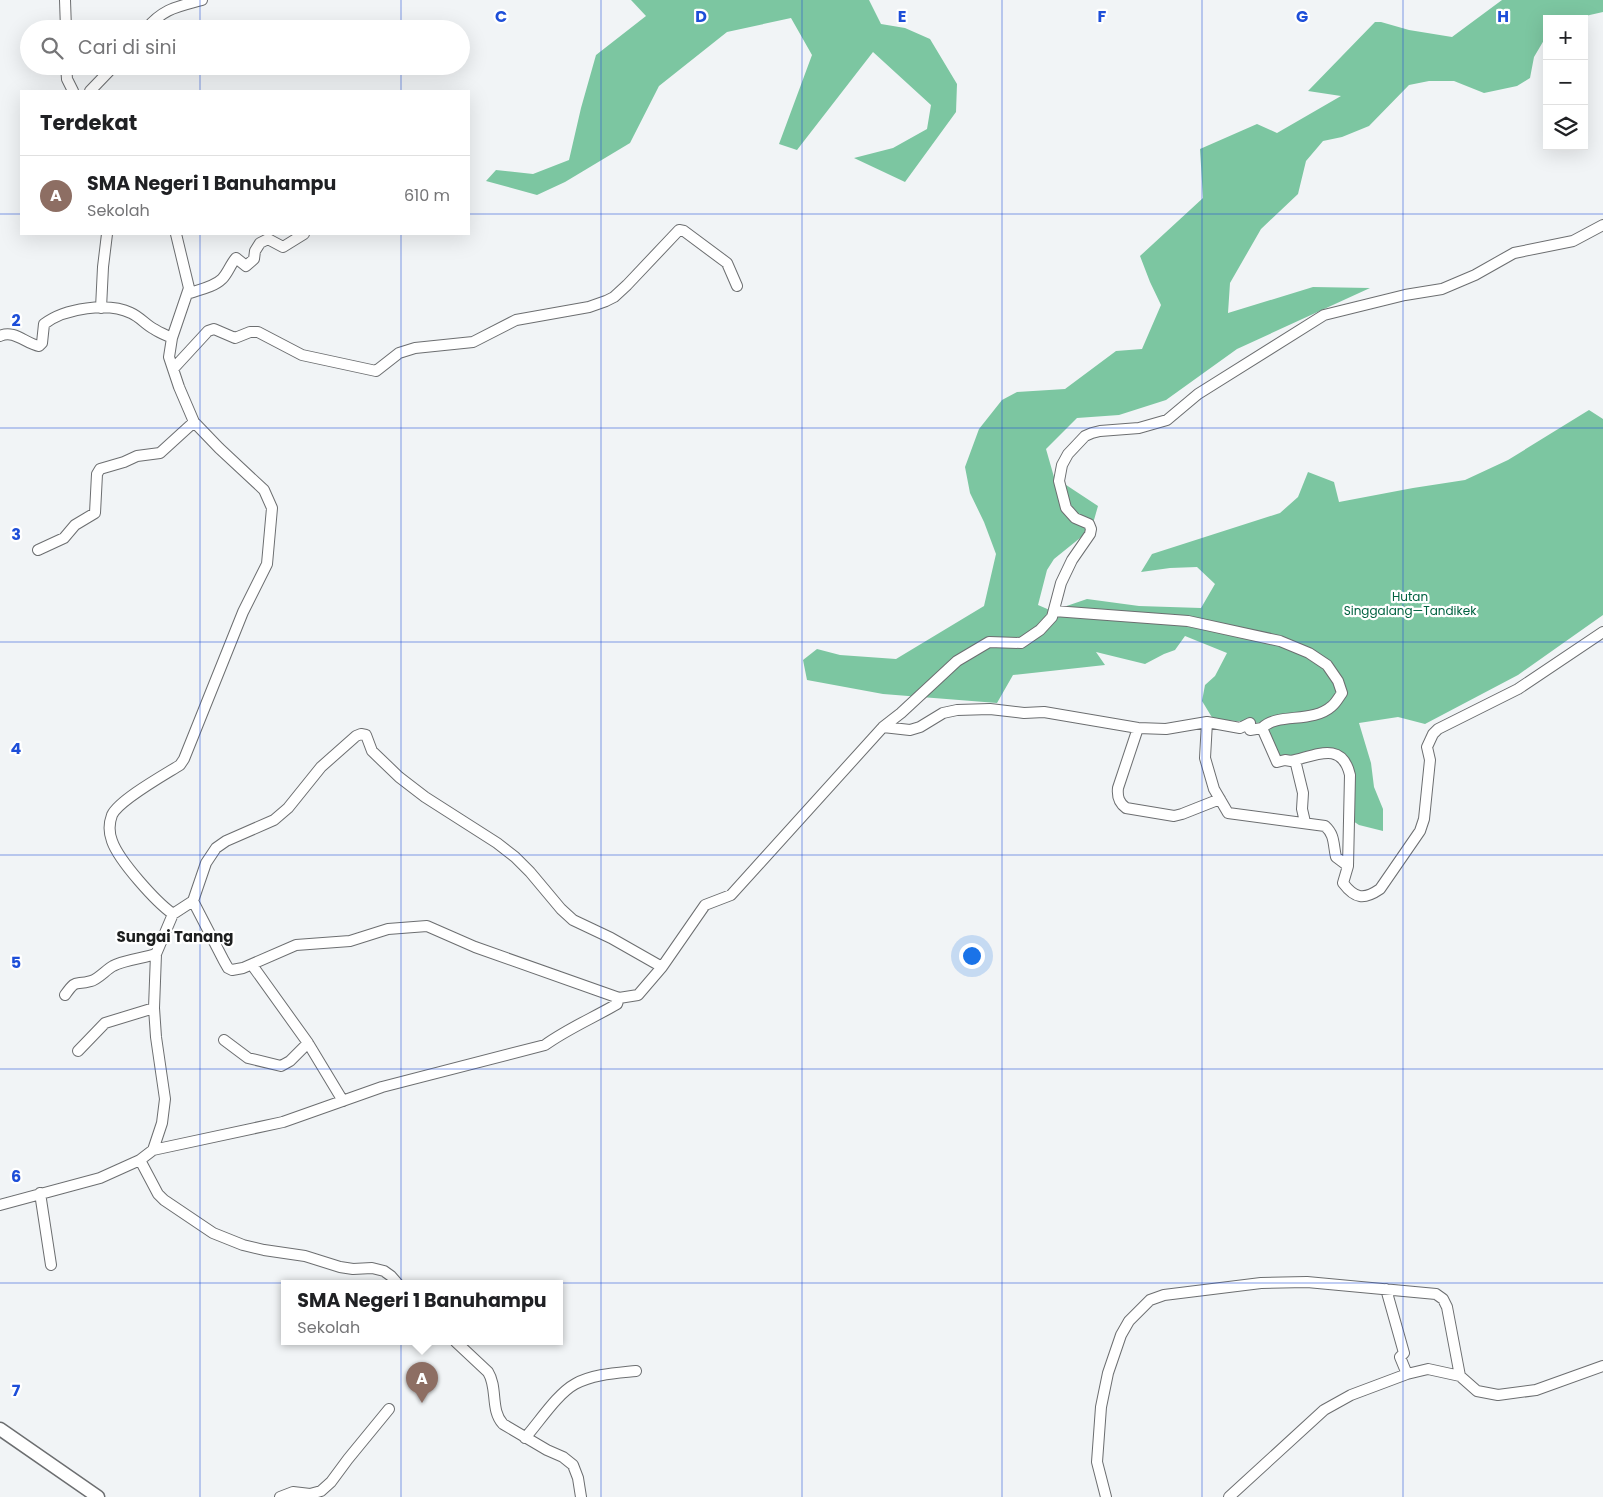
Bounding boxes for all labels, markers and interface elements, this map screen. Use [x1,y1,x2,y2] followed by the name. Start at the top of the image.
[495,5,507,28] text: C
[695,5,707,28] text: D
[898,5,906,28] text: E
[1098,5,1107,28] text: F
[1296,5,1308,28] text: G
[1497,5,1509,28] text: H
[1543,15,1588,150] map controls
[1543,15,1588,60] button: +
[20,20,470,75] search box
[38,34,66,62] icon: search
[78,34,176,61] text: Cari di sini
[1543,60,1588,105] button: −
[1543,105,1588,150] button: layers
[40,108,137,137] text: Terdekat
[87,170,336,197] text: SMA Negeri 1 Banuhampu
[50,184,62,207] text: A
[404,184,450,207] text: 610 m
[87,199,150,222] text: Sekolah
[11,309,21,332] text: 2
[11,523,21,546] text: 3
[1344,588,1477,619] park label: Hutan Singgalang—Tandikek
[11,737,22,760] text: 4
[116,926,234,947] district label: Sungai Tanang
[959,943,985,969] your location
[11,951,21,974] text: 5
[11,1165,21,1188] text: 6
[281,1280,563,1345] popup
[297,1287,547,1314] text: SMA Negeri 1 Banuhampu
[297,1316,360,1339] text: Sekolah
[406,1362,438,1403] pin: A
[12,1379,21,1402] text: 7

